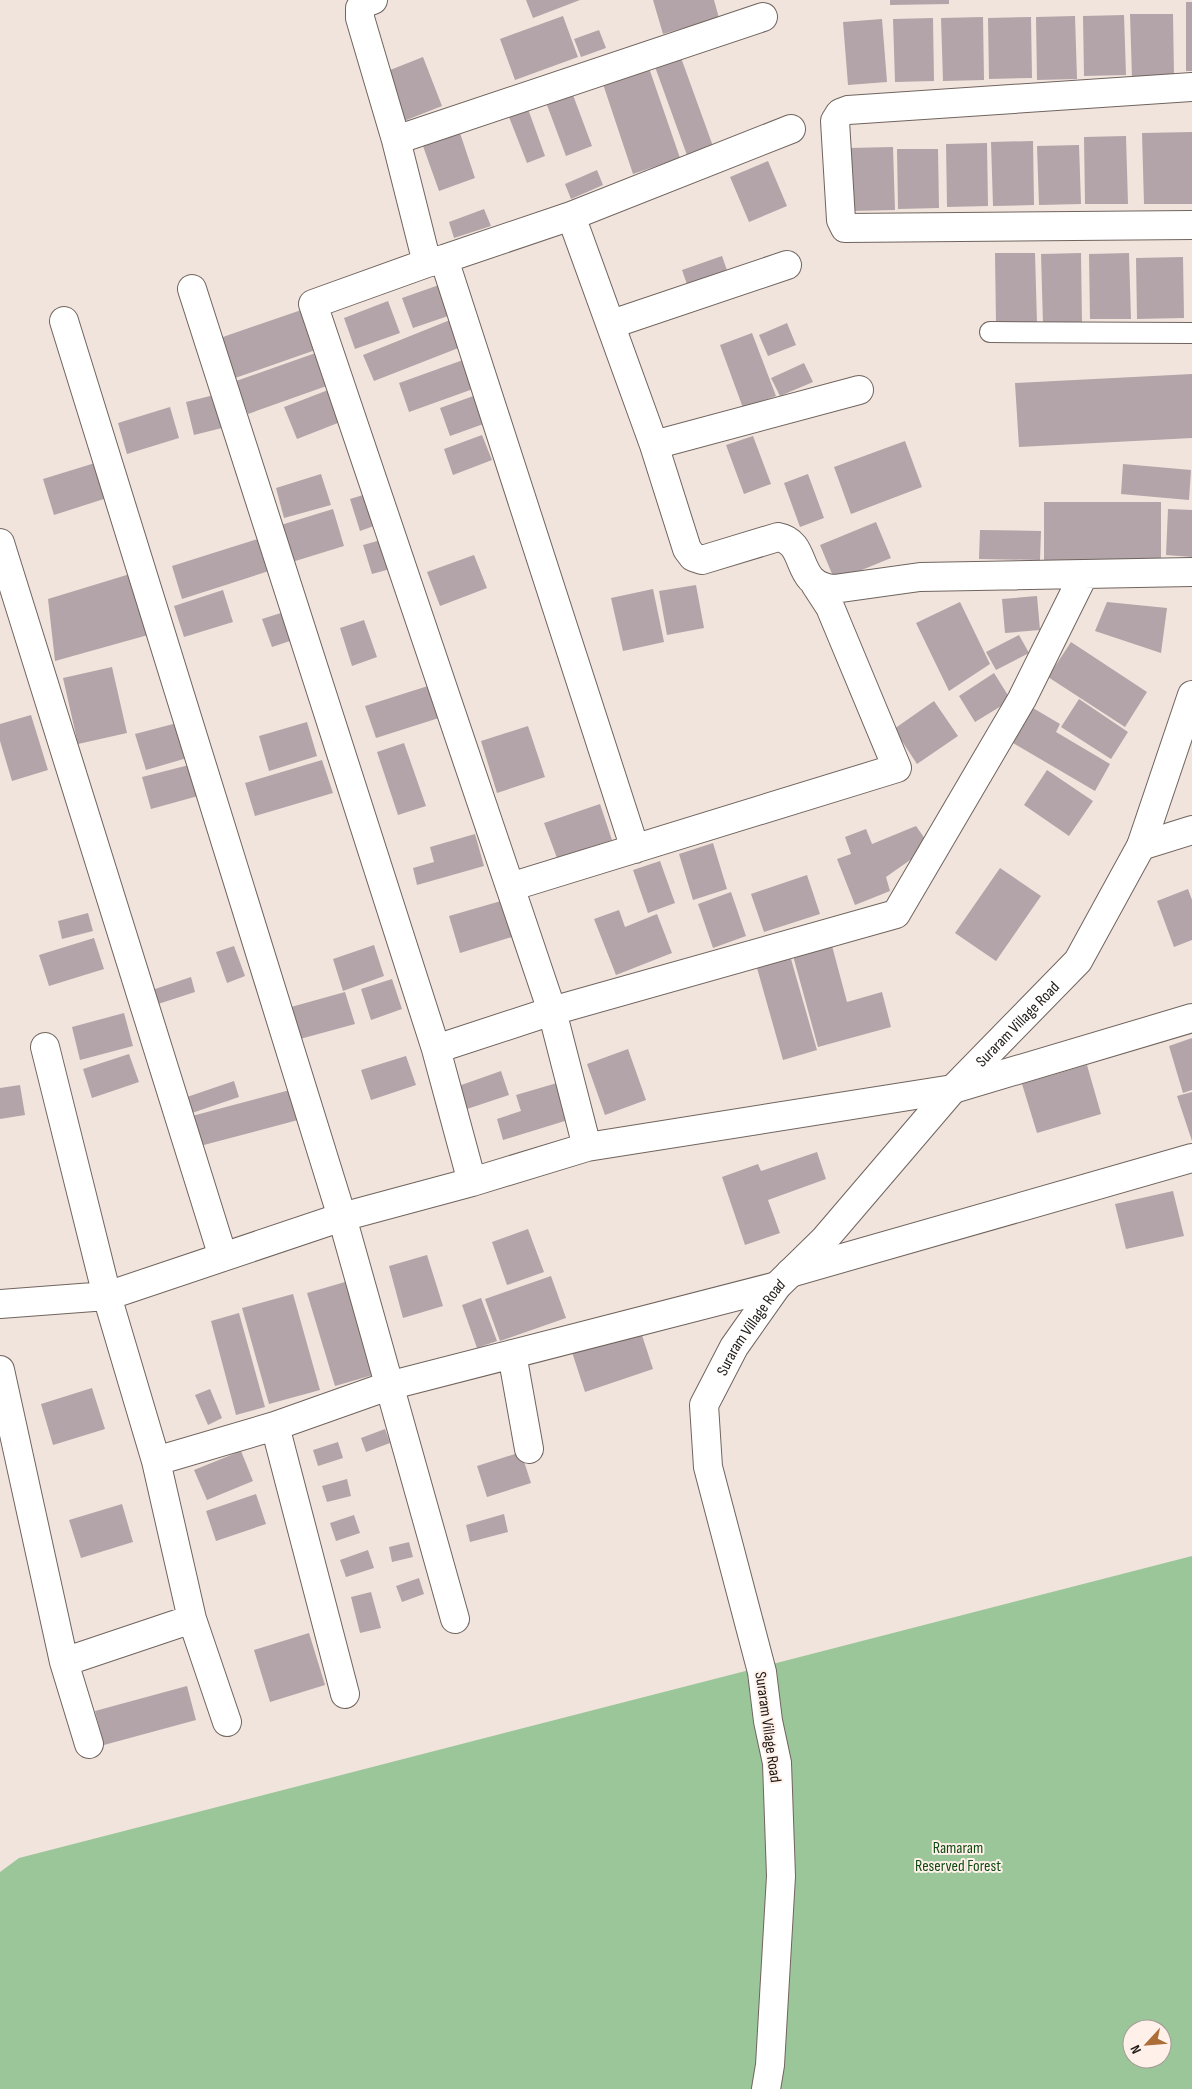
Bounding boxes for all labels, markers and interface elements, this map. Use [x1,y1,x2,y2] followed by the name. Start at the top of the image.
[972,978,1064,1071] street label: Suraram Village Road
[713,1276,790,1379] street label: Suraram Village Road
[750,1671,785,1784] street label: Suraram Village Road
[915,1839,1001,1876] park label: Ramaram Reserved Forest
[1122,2019,1172,2069] north arrow
[1126,2042,1145,2057] text: N

